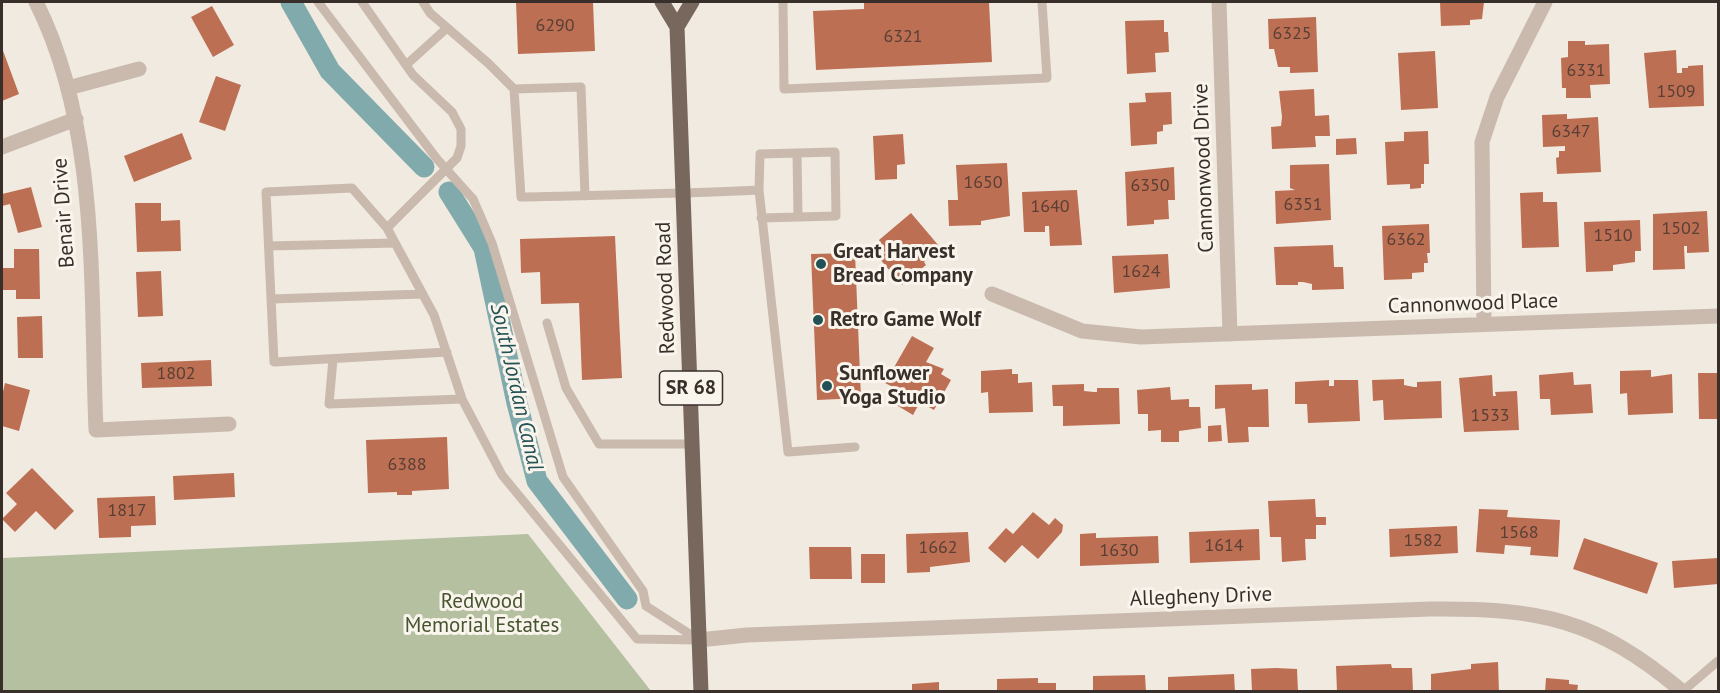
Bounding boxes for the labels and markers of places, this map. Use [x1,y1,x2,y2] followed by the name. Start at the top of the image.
[833,239,973,289] place label: Great Harvest Bread Company
[814,257,828,271] marker: Great Harvest Bread Company
[830,307,981,333] place label: Retro Game Wolf
[811,313,825,327] marker: Retro Game Wolf
[839,361,945,411] place label: Sunflower Yoga Studio
[820,379,834,393] marker: Sunflower Yoga Studio

